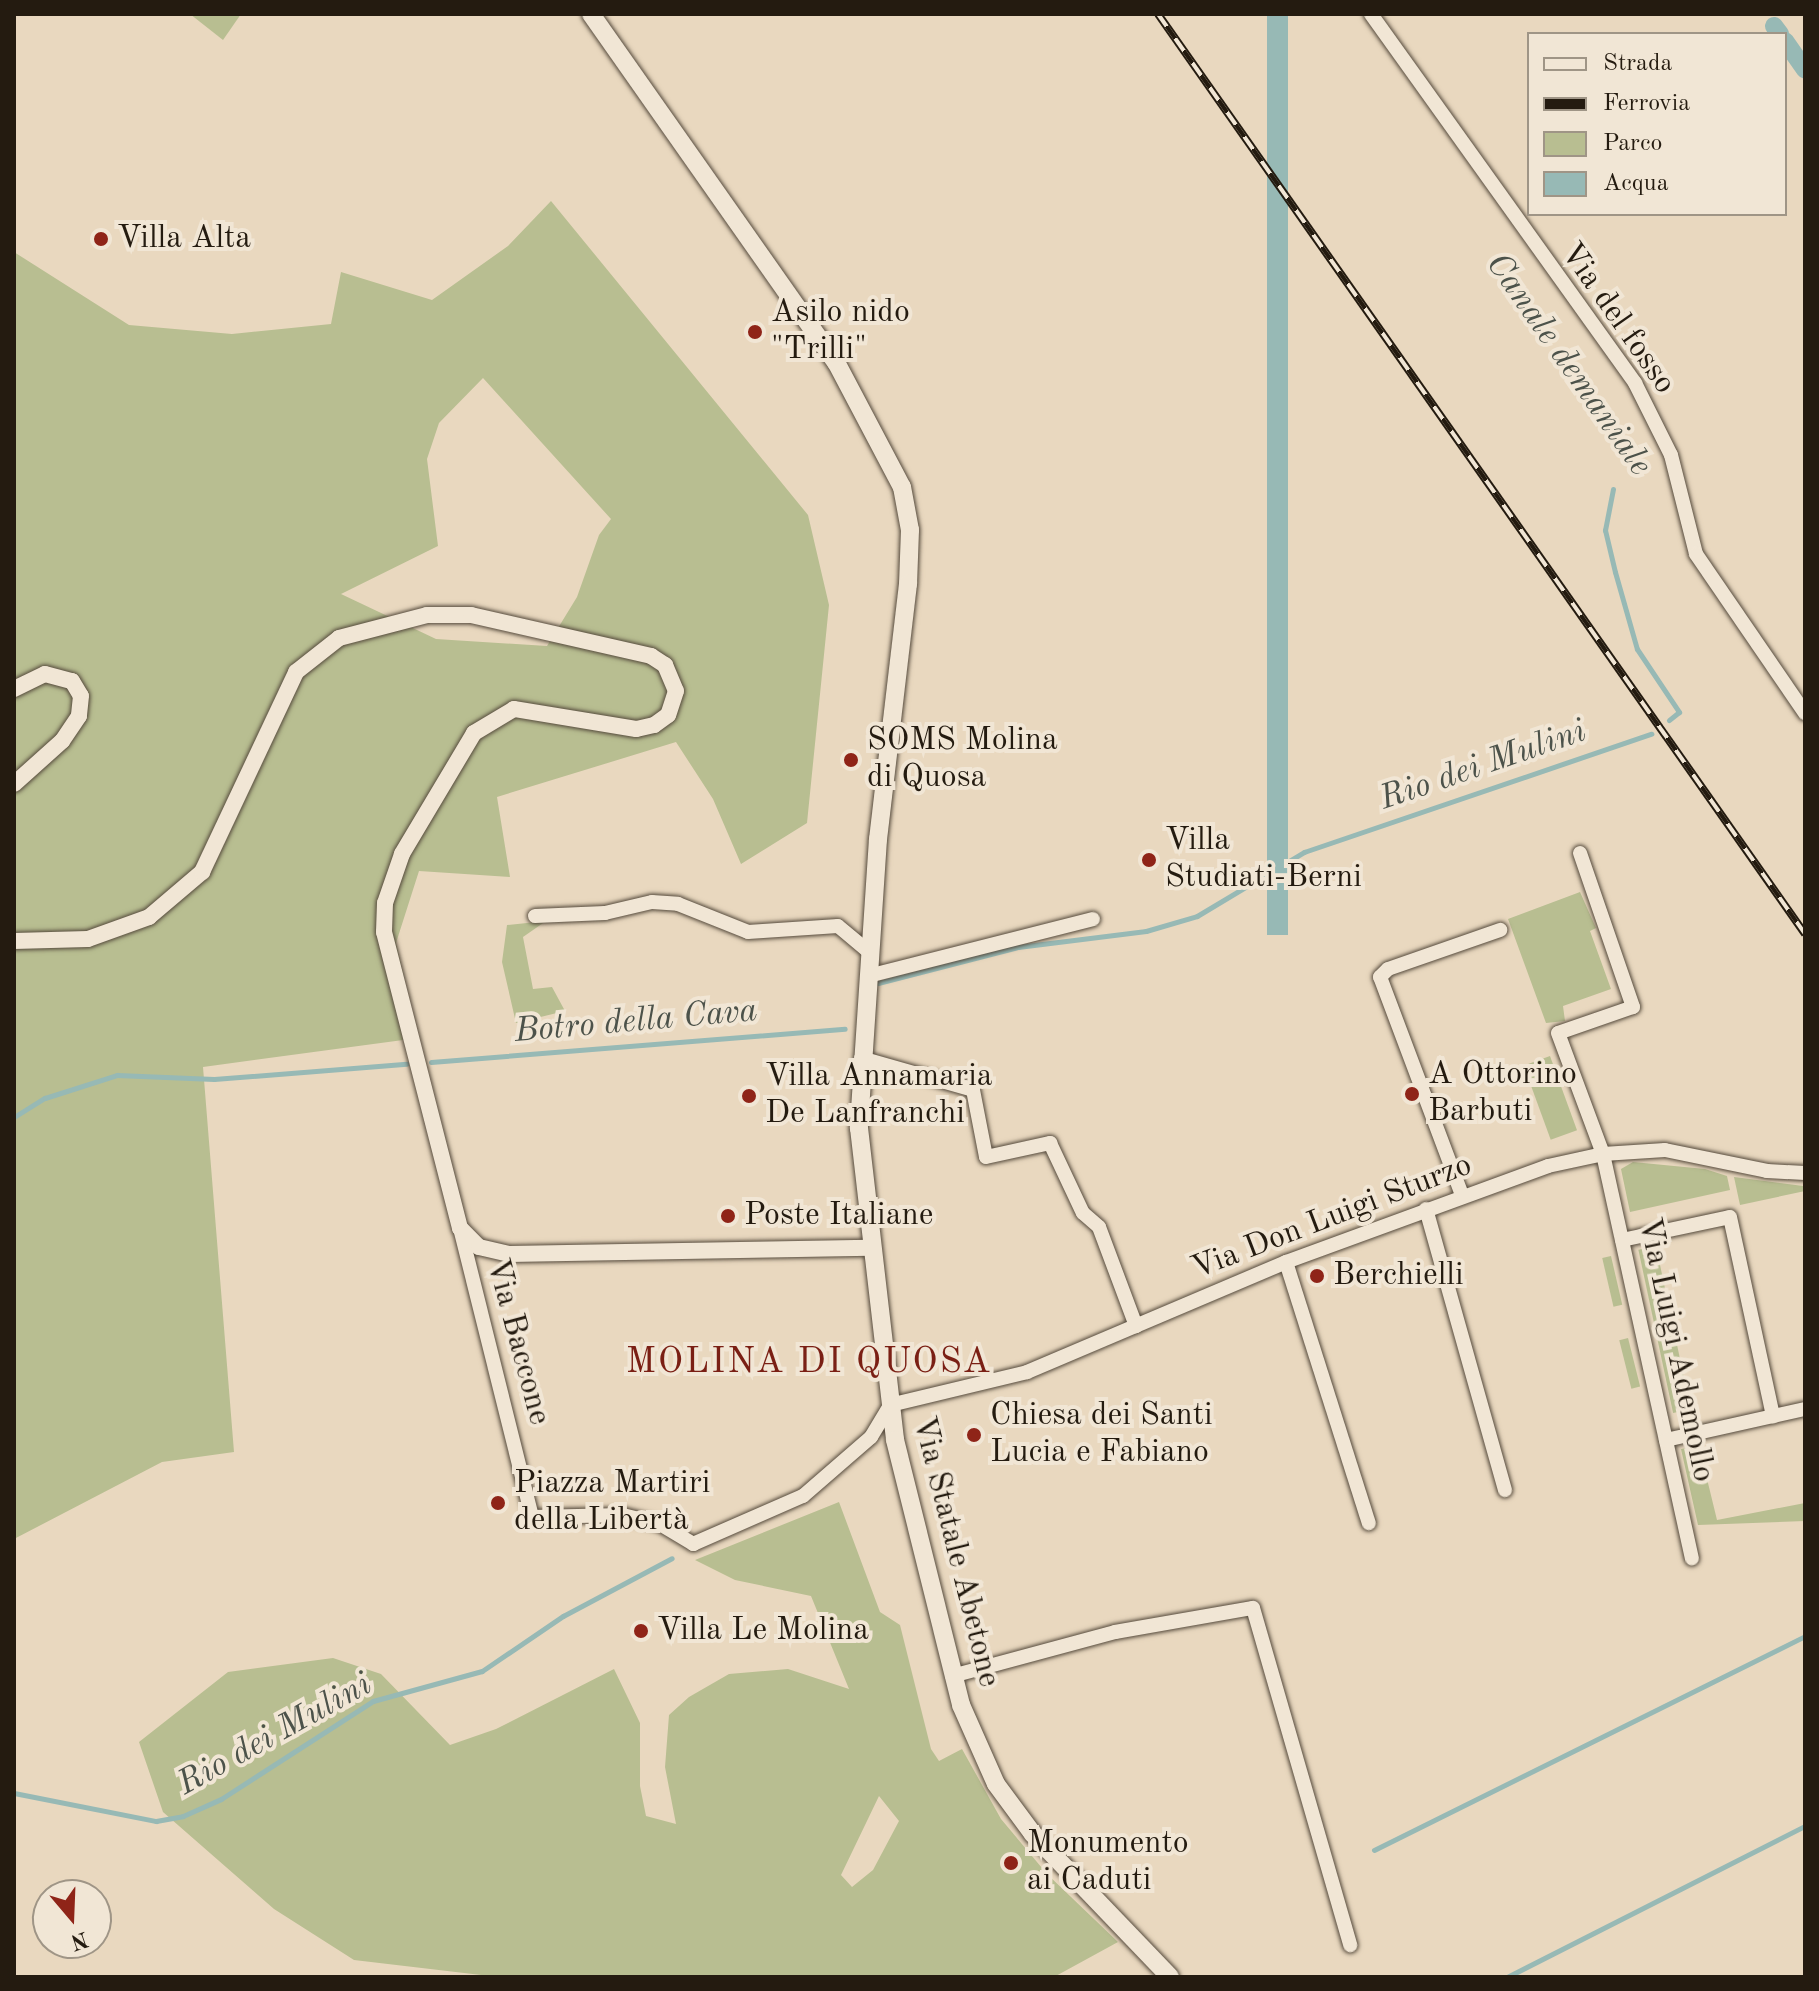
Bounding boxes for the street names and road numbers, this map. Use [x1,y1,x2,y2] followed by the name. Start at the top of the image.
[1551,236,1683,402] street label: Via del fosso
[1186,1147,1478,1289] street label: Via Don Luigi Sturzo
[1628,1214,1722,1486] street label: Via Luigi Ademollo
[476,1255,558,1429] street label: Via Baccone
[903,1413,1007,1691] street label: Via Statale Abetone

